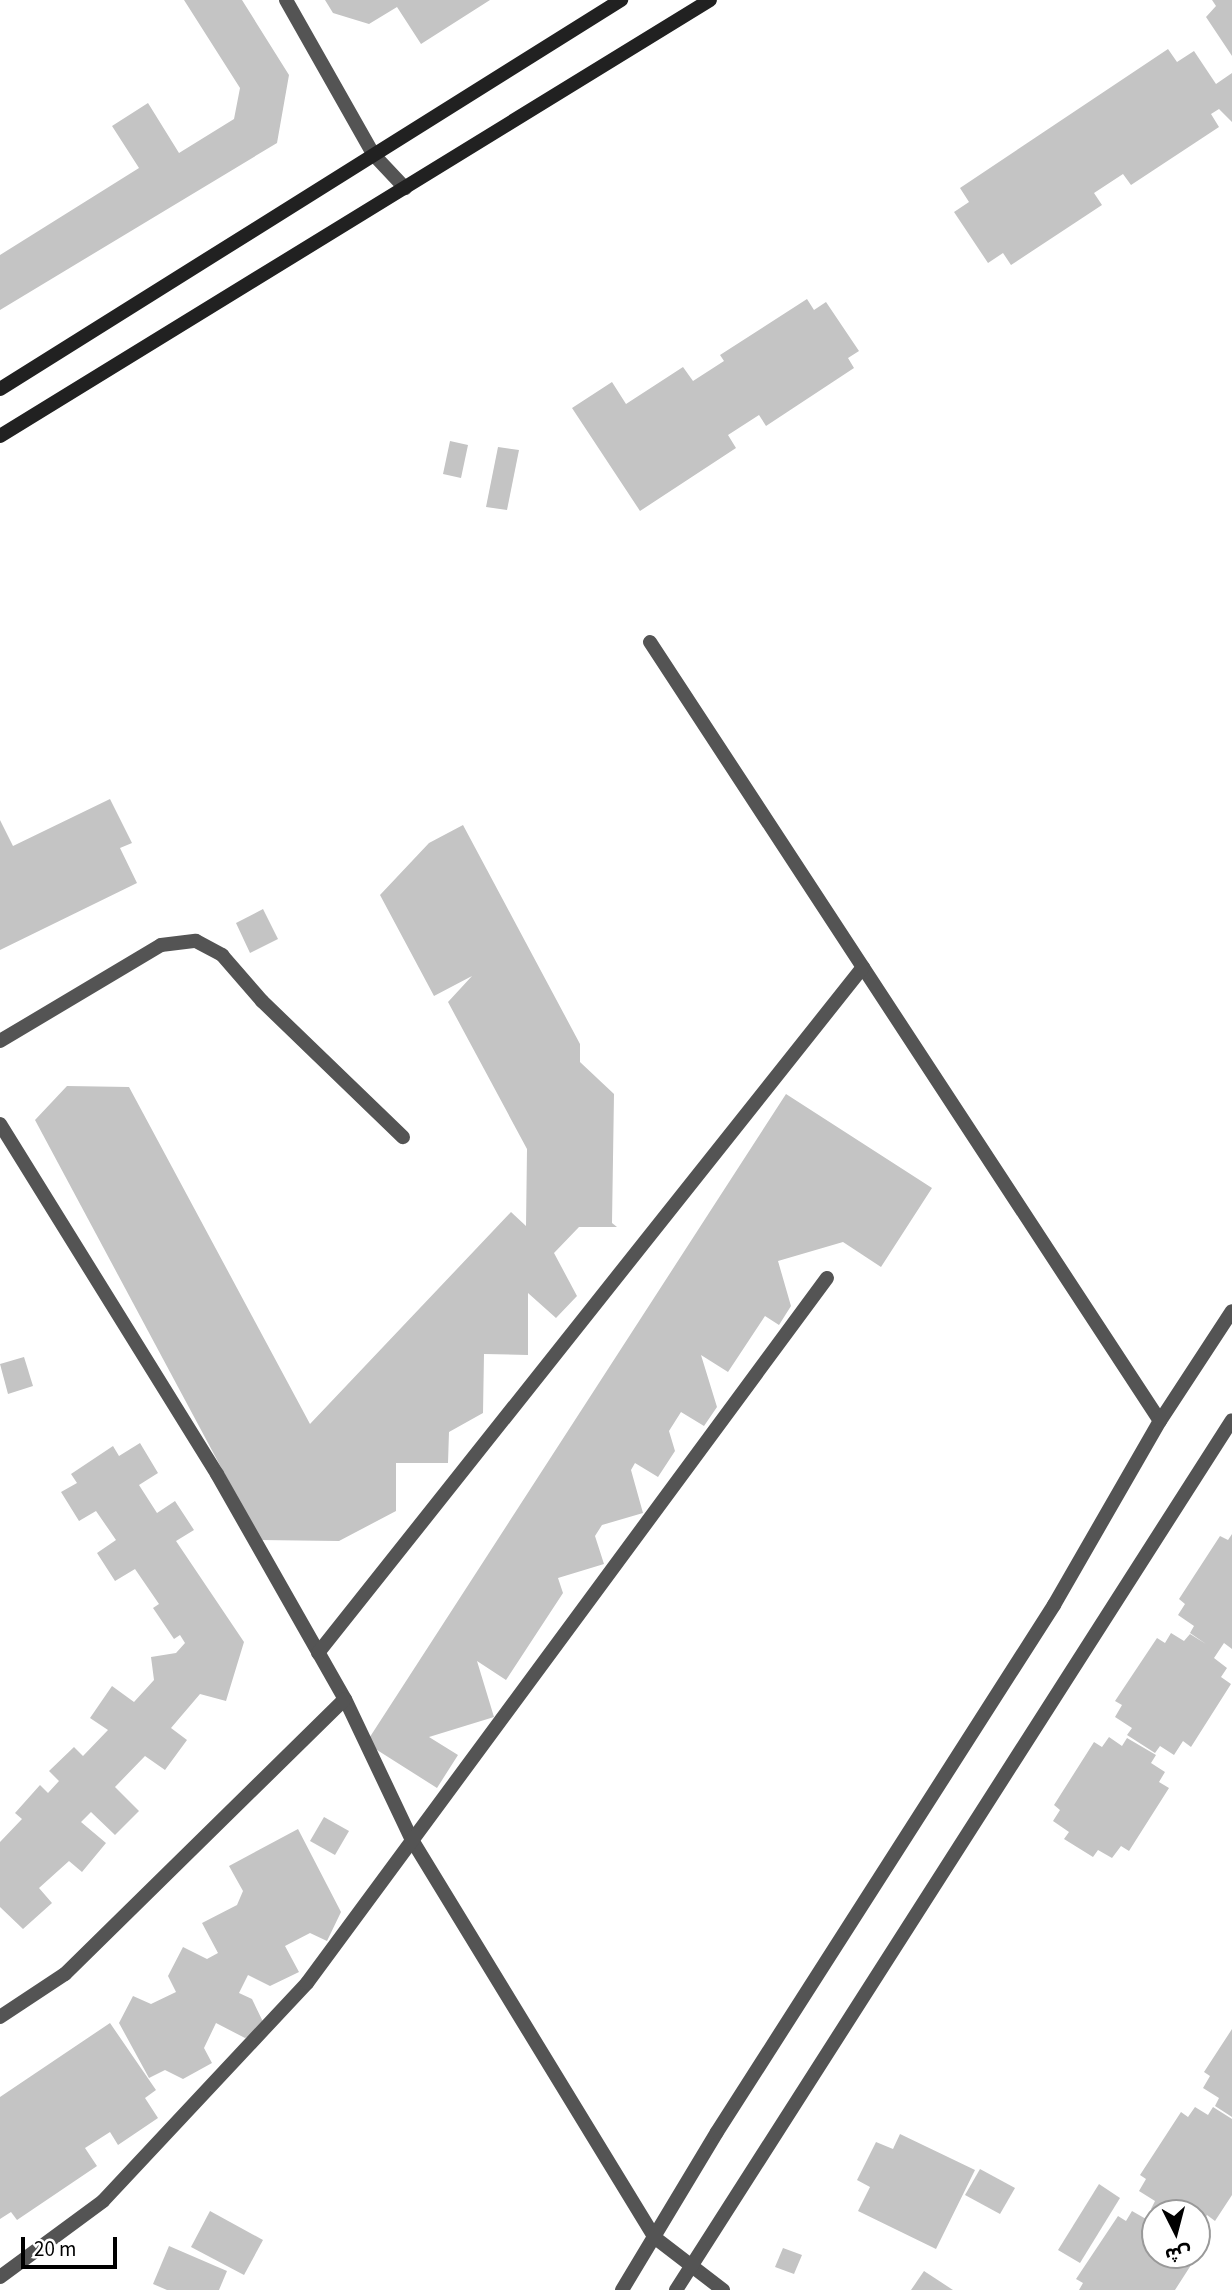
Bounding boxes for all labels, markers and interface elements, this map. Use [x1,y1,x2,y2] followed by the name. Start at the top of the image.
[1141,2199,1211,2269] north arrow
[24,2224,121,2268] scale bar
[34,2234,76,2264] text: 20 m
[1164,2239,1192,2268] text: ش

